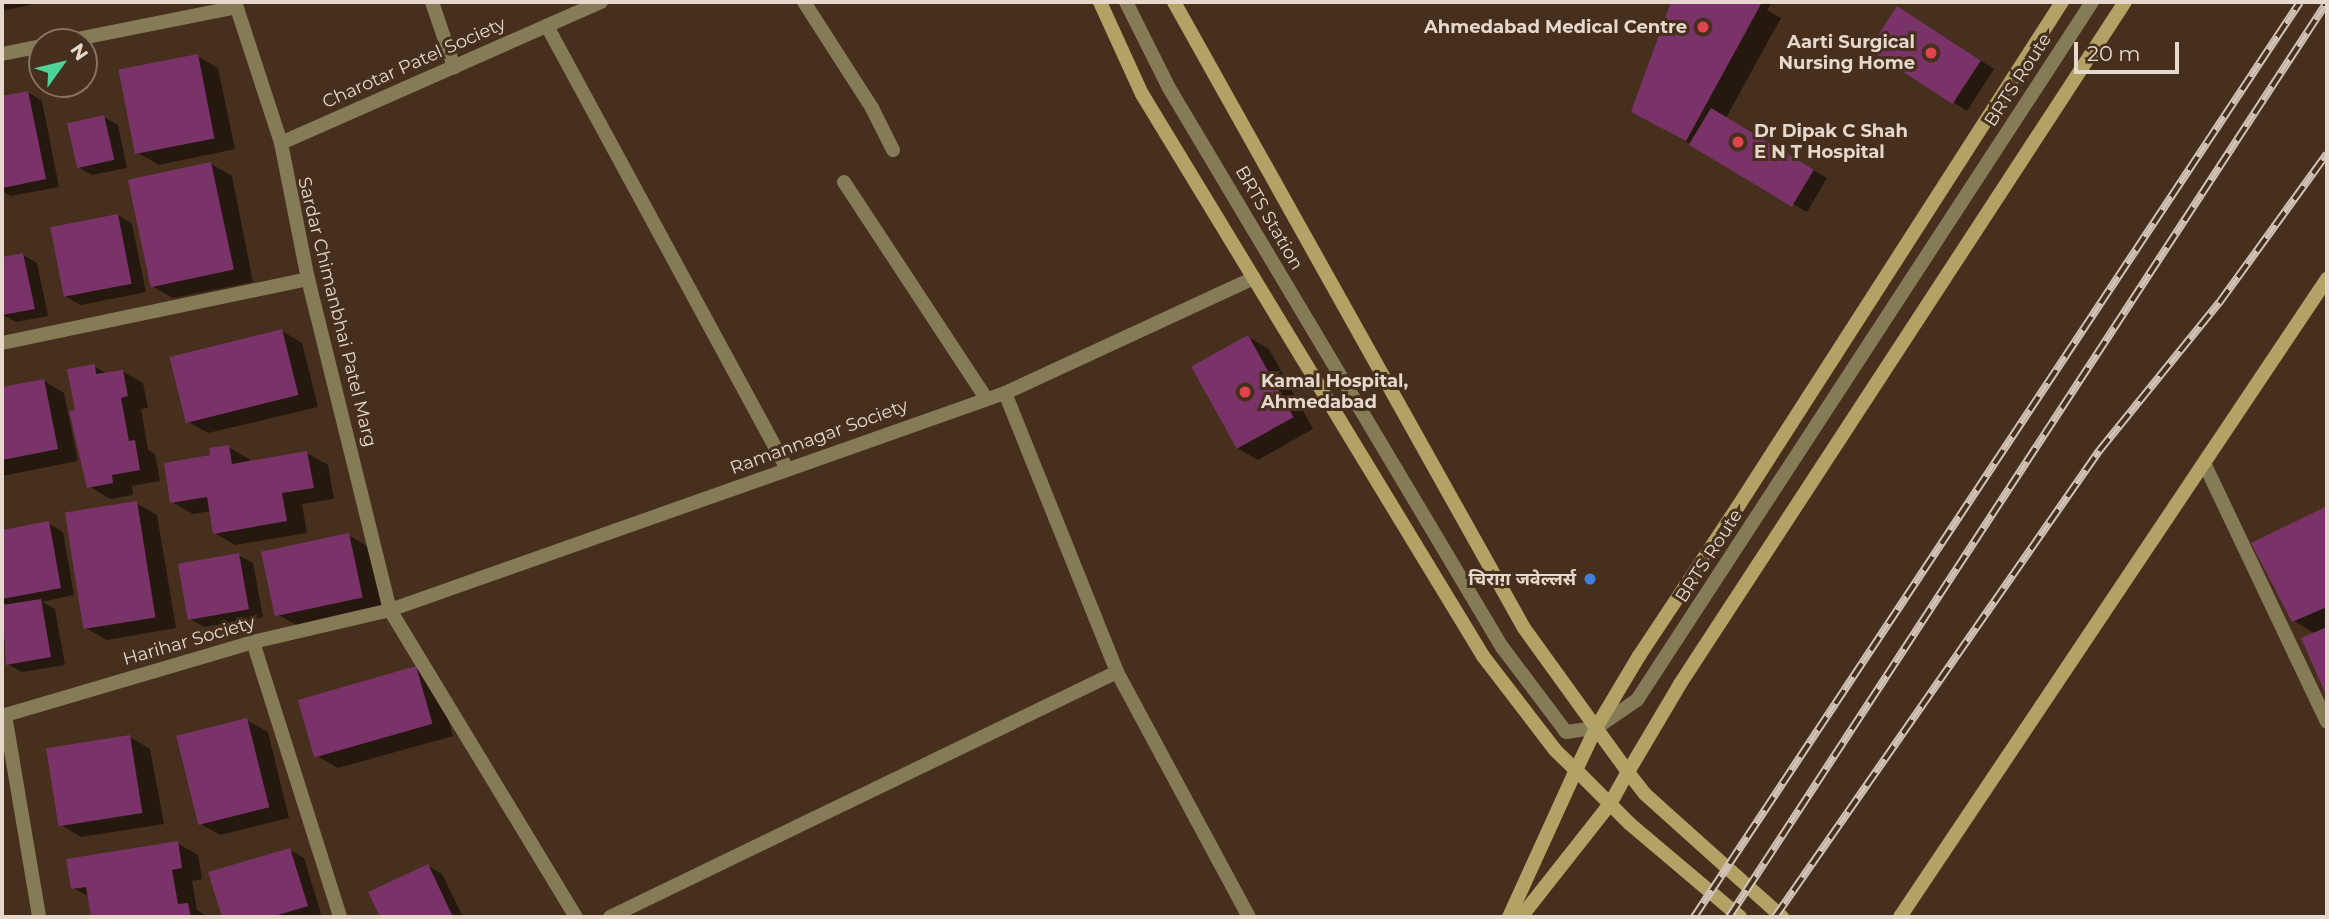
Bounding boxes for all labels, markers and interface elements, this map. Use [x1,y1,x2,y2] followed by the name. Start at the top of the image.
[319,13,509,113] street label: Charotar Patel Society
[1424,16,1687,38] place label: Ahmedabad Medical Centre
[1693,17,1713,37] marker: Ahmedabad Medical Centre
[28,28,98,98] north arrow
[2077,28,2182,72] scale bar
[1980,29,2056,131] street label: BRTS Route
[1779,32,1915,74] place label: Aarti Surgical Nursing Home
[65,39,93,65] text: N
[2087,41,2141,66] text: 20 m
[1921,43,1941,63] marker: Aarti Surgical Nursing Home
[1754,121,1908,164] place label: Dr Dipak C Shah E N T Hospital
[1728,132,1748,152] marker: Dr Dipak C Shah E N T Hospital
[1231,162,1307,274] street label: BRTS Station
[293,175,381,449] street label: Sardar Chimanbhai Patel Marg
[1261,371,1408,414] place label: Kamal Hospital, Ahmedabad
[1235,382,1255,402] marker: Kamal Hospital, Ahmedabad
[727,395,911,479] street label: Ramannagar Society
[1671,505,1747,607] street label: BRTS Route
[1468,568,1576,590] place label: चिराग़ जवेल्लर्स
[1582,571,1598,587] marker: चिराग़ जवेल्लर्स
[120,612,258,670] street label: Harihar Society

